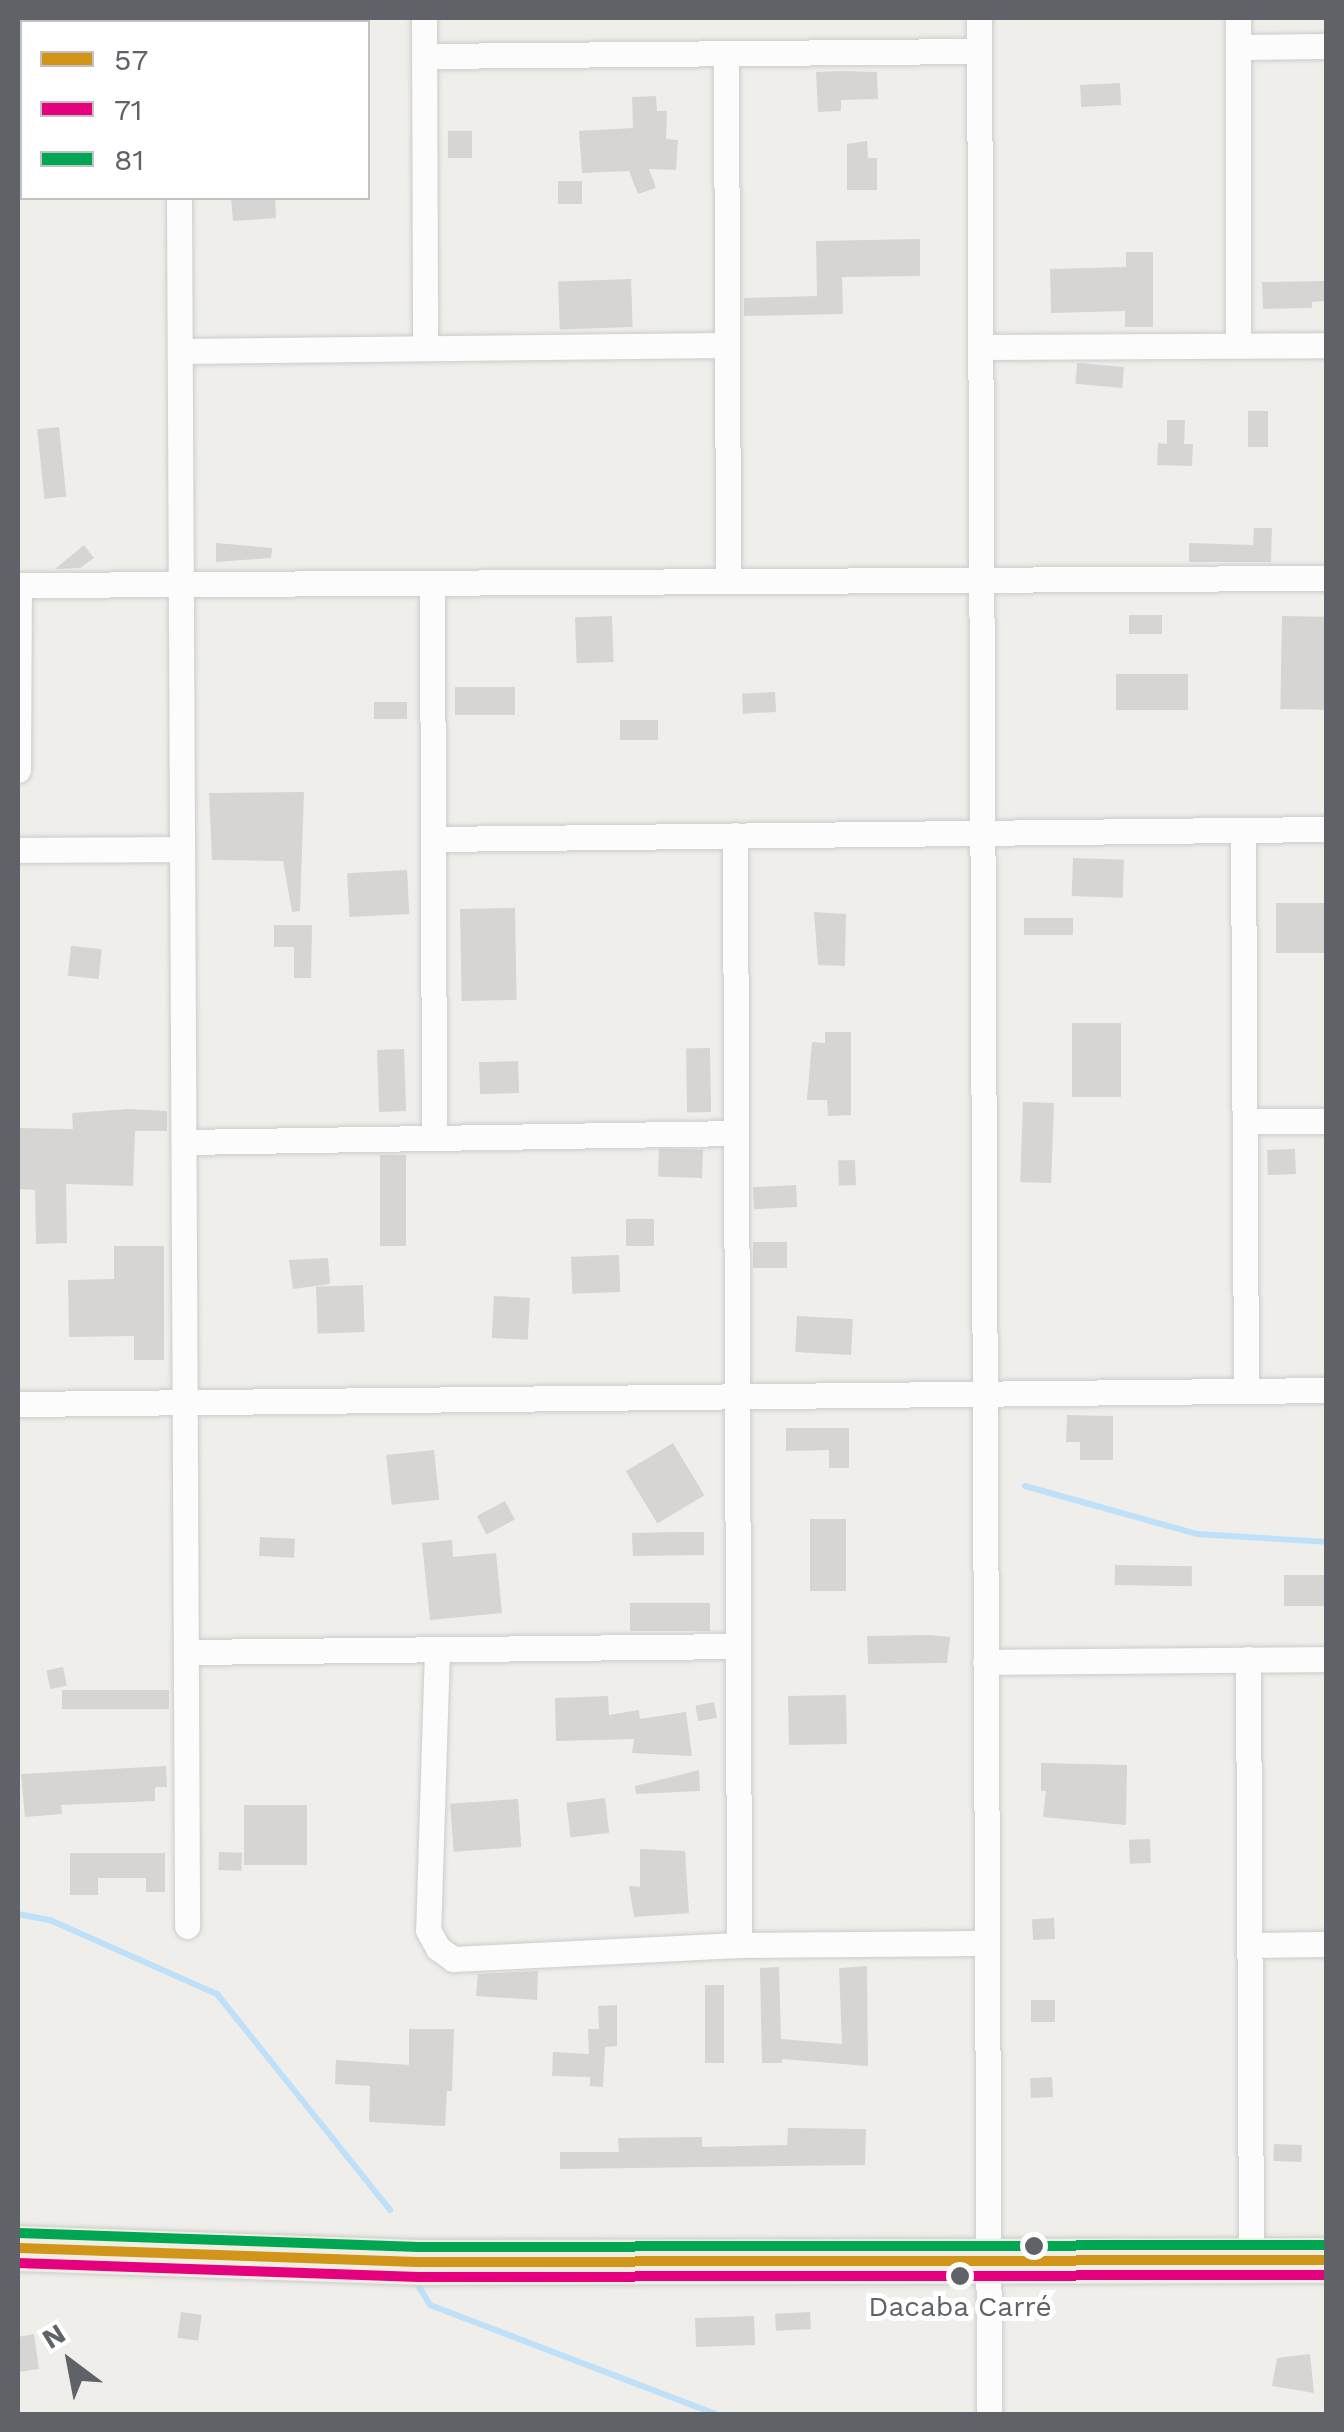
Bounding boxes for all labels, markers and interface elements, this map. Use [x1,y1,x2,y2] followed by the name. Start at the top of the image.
[20,20,370,200] legend
[114,42,148,77] text: 57
[114,92,143,127] text: 71
[114,142,144,177] text: 81
[1024,2236,1044,2256] unlabelled marker
[950,2266,970,2286] marker: Dacaba Carré
[868,2290,1052,2324] place label: Dacaba Carré
[20,2312,120,2412] north arrow
[36,2317,71,2356] text: N

